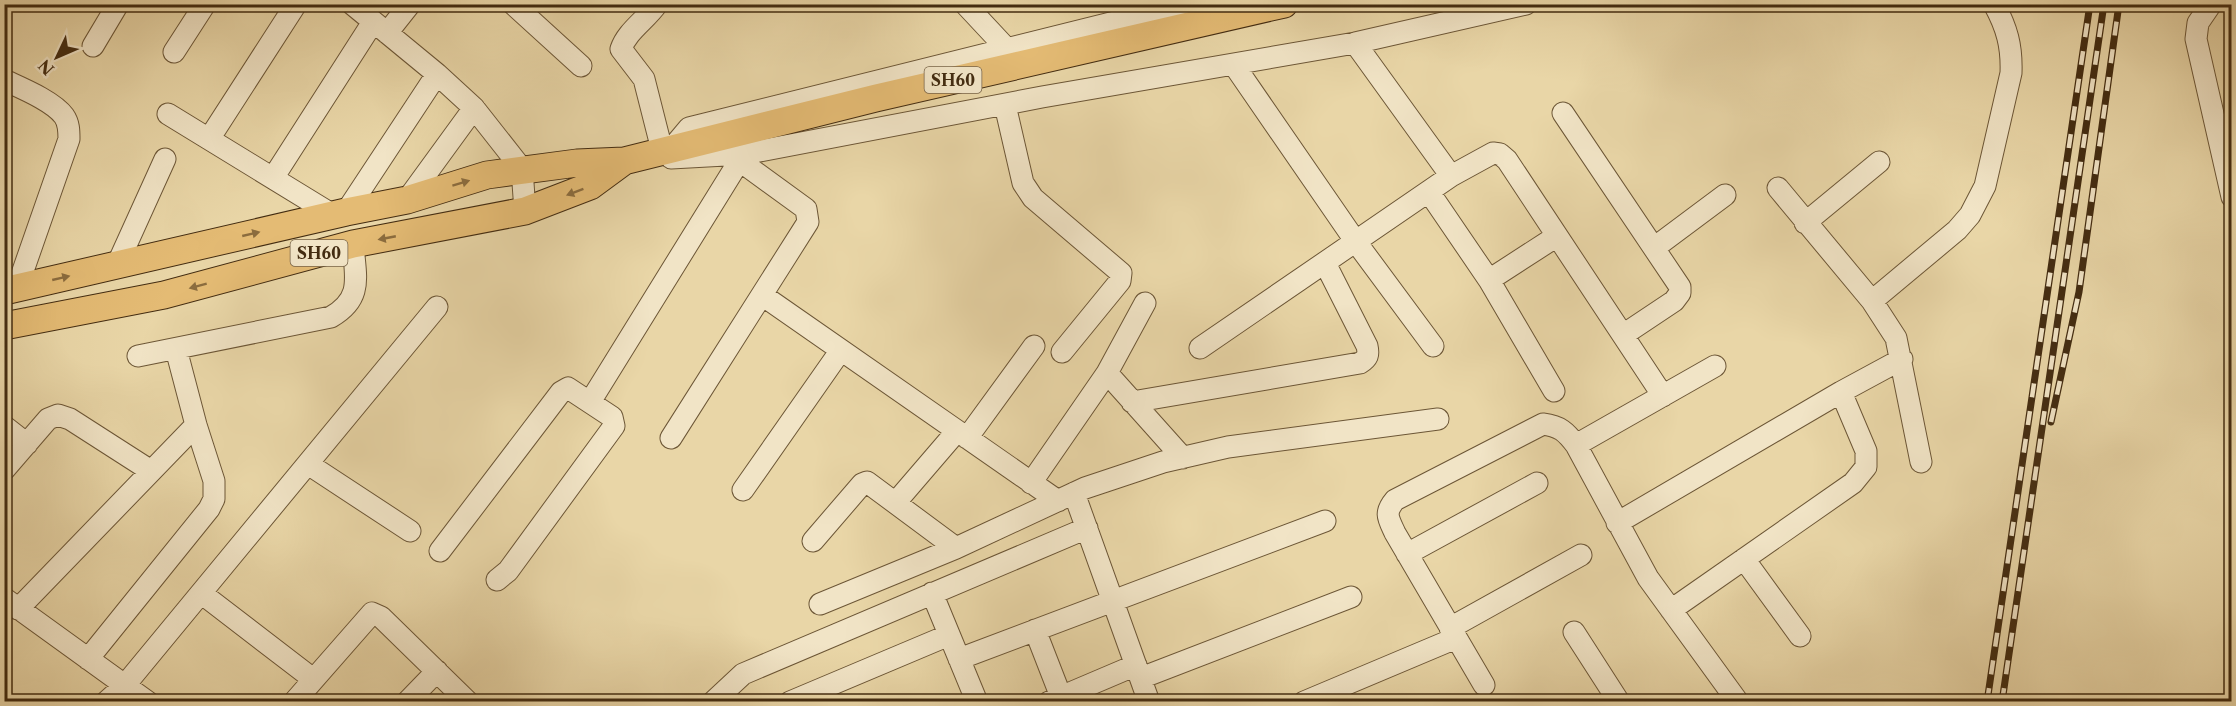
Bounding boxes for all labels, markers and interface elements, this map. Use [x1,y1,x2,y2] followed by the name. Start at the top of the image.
[27,27,87,87] north arrow
[34,55,58,79] text: N
[924,67,982,93] road number: SH60
[452,178,470,187] one-way arrow
[566,187,584,197] one-way arrow
[242,229,261,238] one-way arrow
[377,234,396,243] one-way arrow
[290,240,348,266] road number: SH60
[52,273,71,282] one-way arrow
[189,281,207,291] one-way arrow

